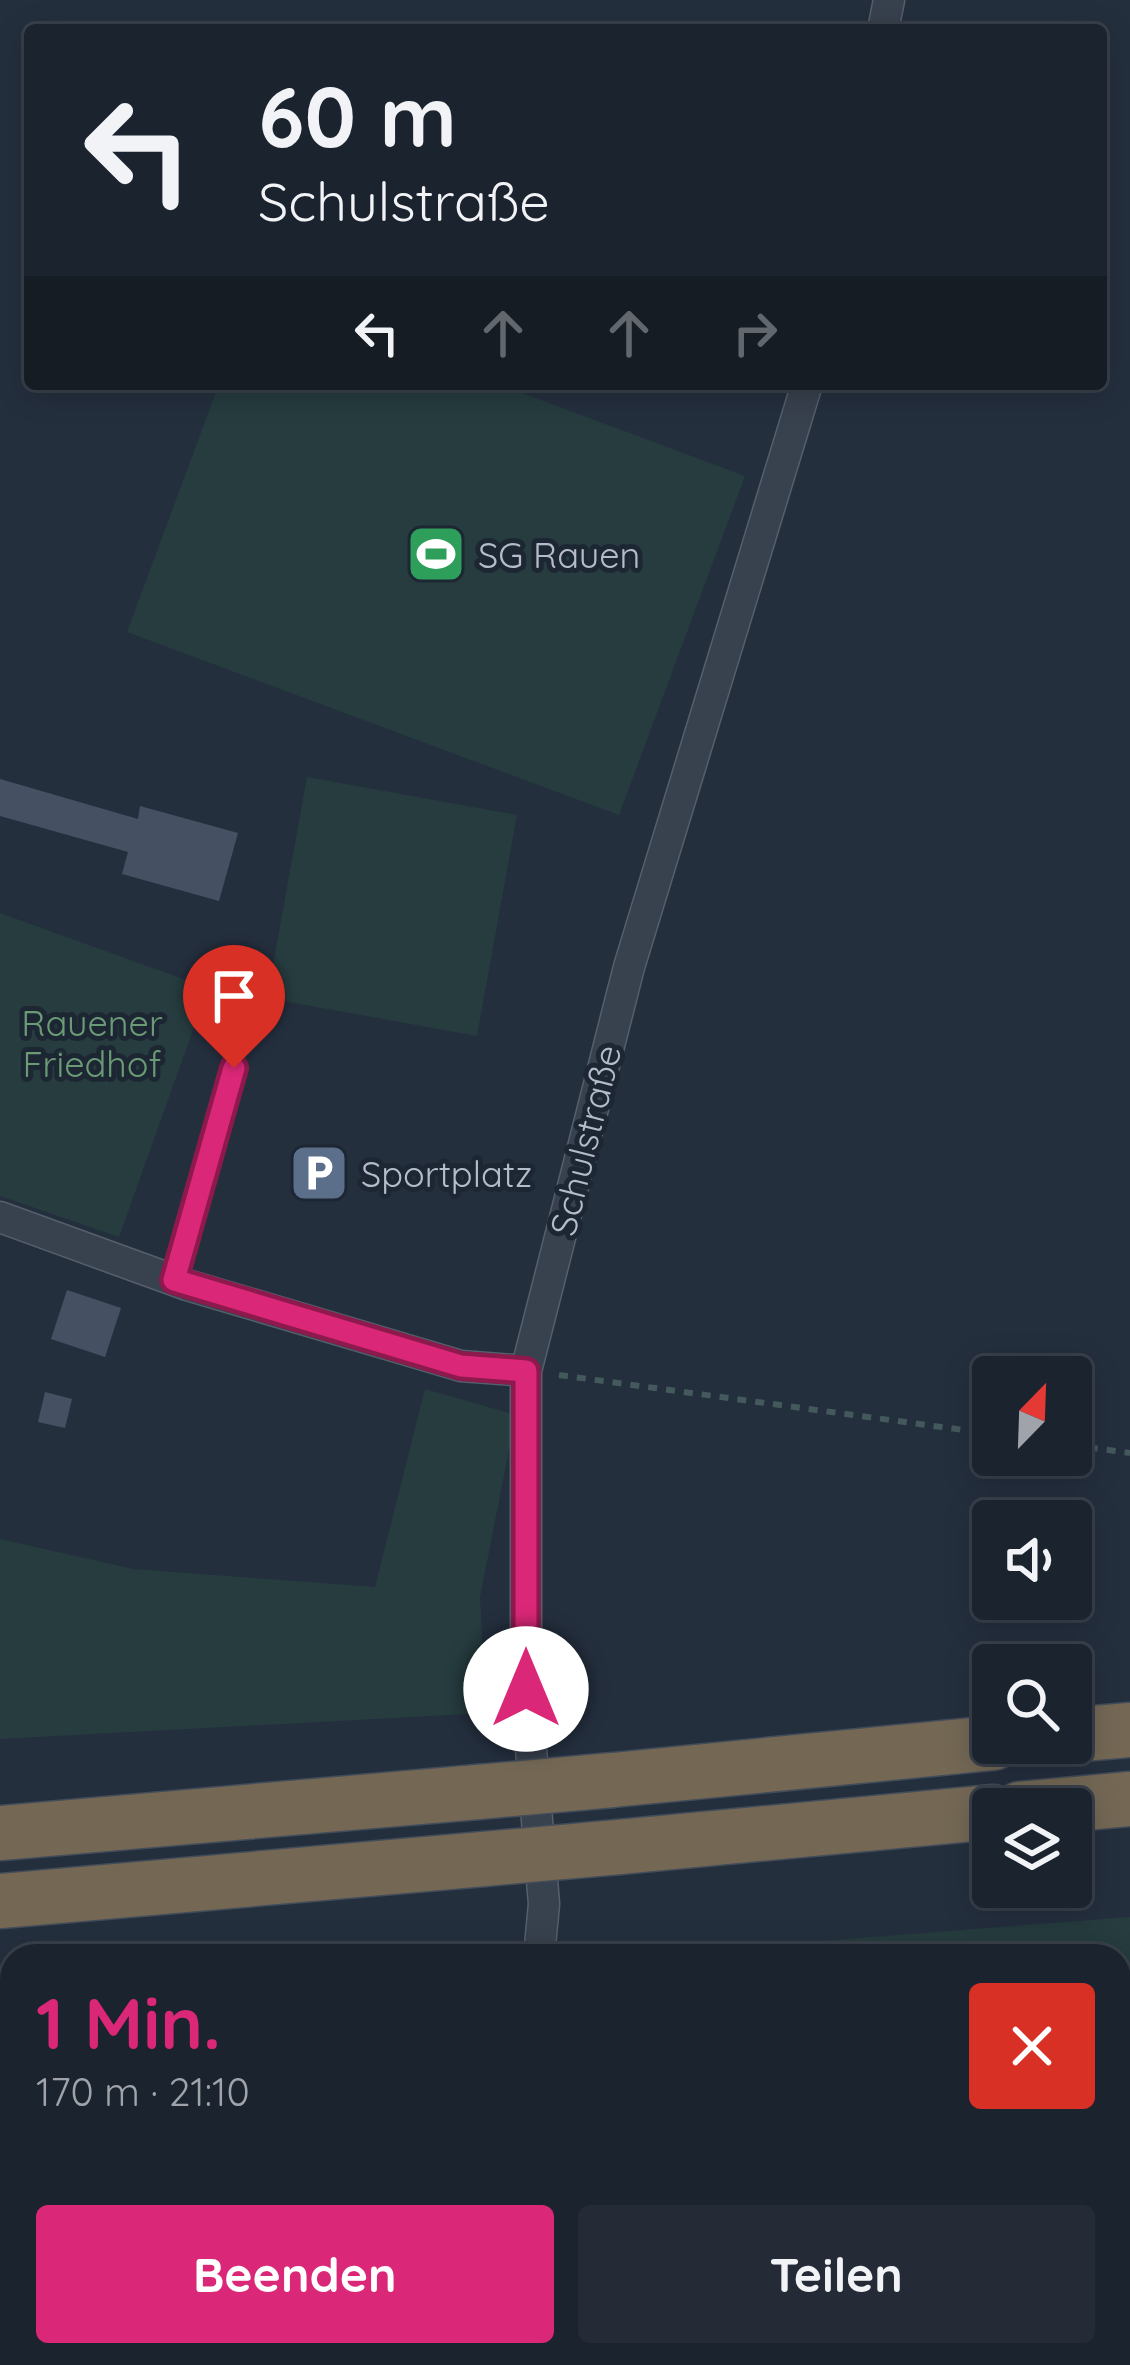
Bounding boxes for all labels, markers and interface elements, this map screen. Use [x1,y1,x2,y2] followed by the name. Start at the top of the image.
[258,63,457,168] text: 60 m
[60,72,216,228] icon: left
[258,167,550,235] text: Schulstraße
[344,300,410,366] icon: left
[470,300,536,366] icon: ahead
[596,300,662,366] icon: ahead
[722,300,788,366] icon: right
[405,523,467,585] sports icon: SG Rauen
[478,532,640,577] place label: SG Rauen
[183,945,285,1068] pin
[201,963,267,1029] icon: arrive
[21,1000,163,1086] park label: Rauener Friedhof
[540,1040,630,1240] street label: Schulstraße
[288,1142,350,1204] parking icon: Sportplatz
[361,1151,532,1196] place label: Sportplatz
[972,1356,1092,1476] north arrow
[972,1356,1092,1908] map controls
[972,1500,1092,1620] button: sound
[463,1626,589,1752] position arrow
[972,1644,1092,1764] button: search
[972,1788,1092,1908] button: layers
[36,1977,221,2067] text: 1 Min.
[969,1983,1095,2109] button: close
[36,2067,250,2116] text: 170 m · 21:10
[36,2205,554,2343] button: Beenden
[578,2205,1095,2343] button: Teilen

